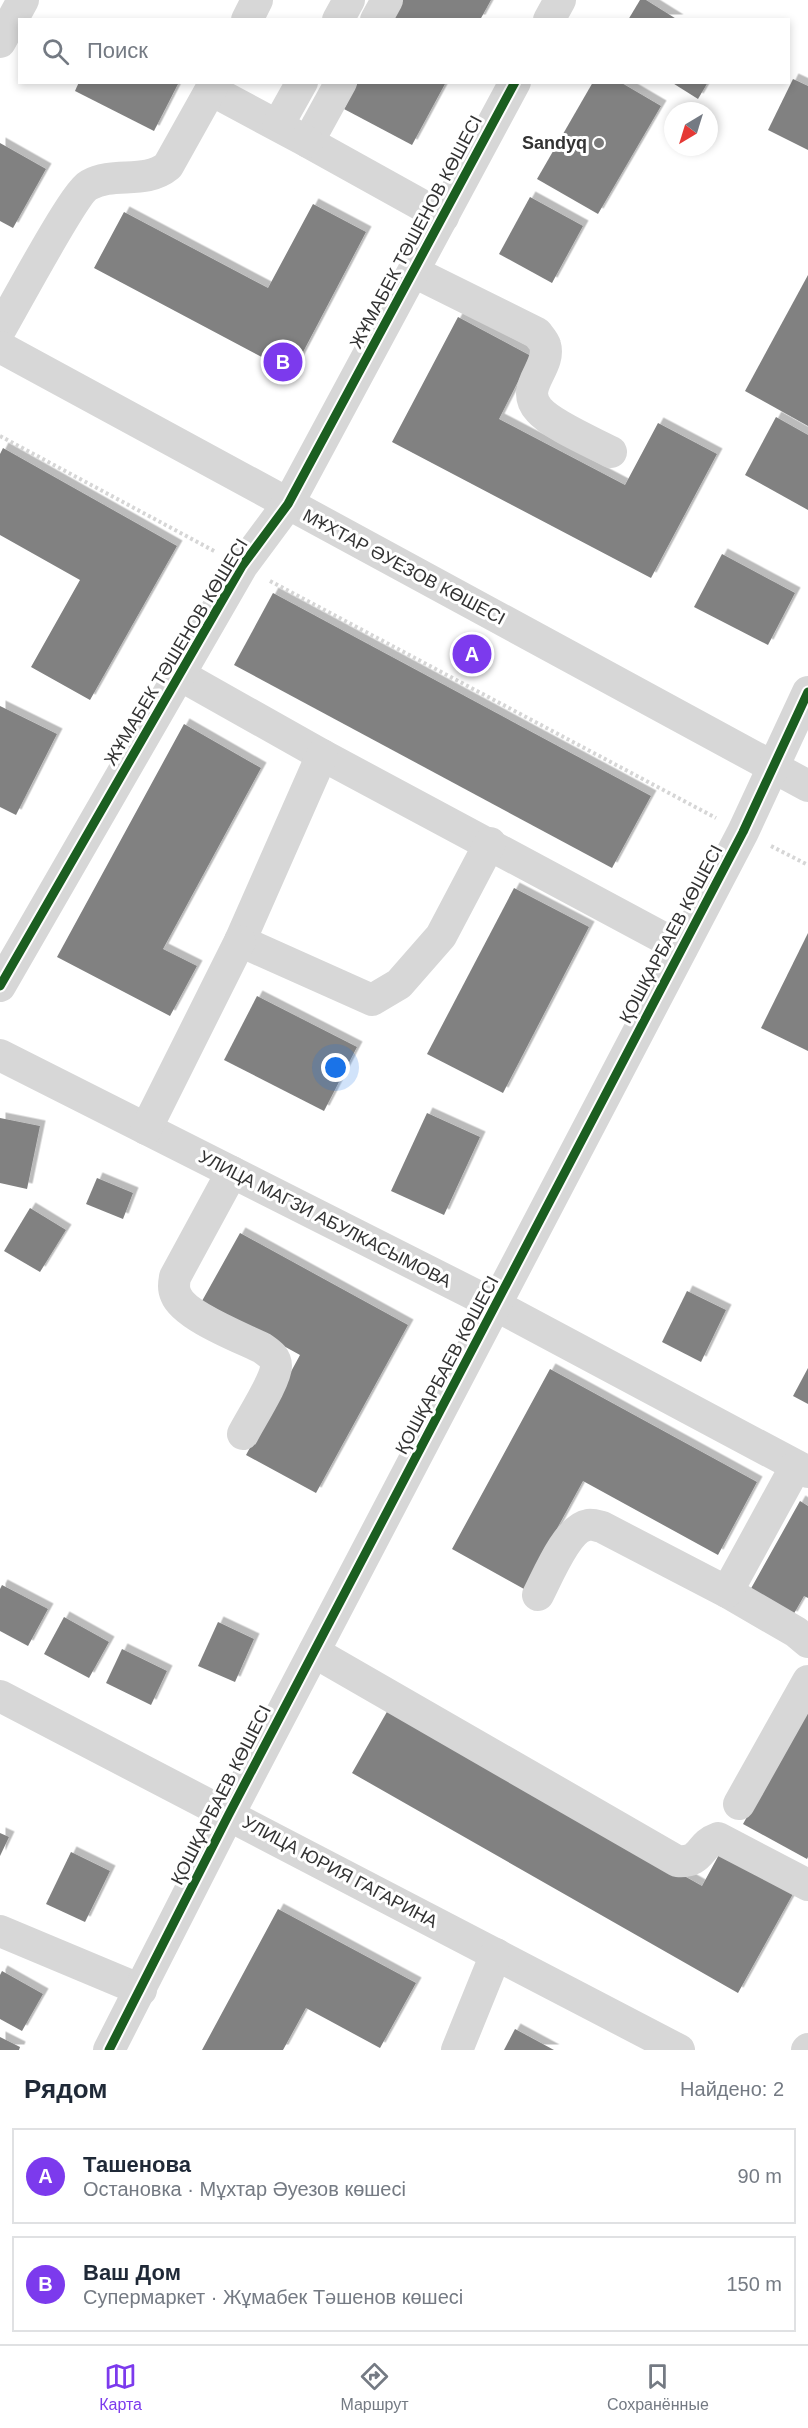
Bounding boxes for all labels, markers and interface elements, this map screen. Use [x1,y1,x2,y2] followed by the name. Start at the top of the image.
[18,18,790,84] search box
[39,35,72,68] icon: search
[87,38,148,63] text: Поиск
[664,102,718,156] north arrow
[346,112,486,352] street label: ЖҰМАБЕК ТӘШЕНОВ КӨШЕСІ
[522,133,587,153] place label: Sandyq
[592,136,606,150] marker: Sandyq
[264,340,302,385] pin: B
[300,505,508,629] street label: МҰХТАР ӘУЕЗОВ КӨШЕСІ
[100,535,252,769] street label: ЖҰМАБЕК ТӘШЕНОВ КӨШЕСІ
[452,632,492,676] pin: A
[615,841,727,1027] street label: ҚОШҚАРБАЕВ КӨШЕСІ
[321,1053,350,1082] your location
[195,1146,455,1292] street label: УЛИЦА МАГЗИ АБУЛКАСЫМОВА
[391,1272,503,1458] street label: ҚОШҚАРБАЕВ КӨШЕСІ
[167,1702,275,1888] street label: ҚОШҚАРБАЕВ КӨШЕСІ
[239,1812,441,1932] street label: УЛИЦА ЮРИЯ ГАГАРИНА
[24,2074,107,2104] text: Рядом
[680,2078,784,2100] text: Найдено: 2
[83,2152,191,2177] text: Ташенова
[38,2165,53,2187] text: A
[738,2165,782,2187] text: 90 m
[83,2178,406,2200] text: Остановка · Мұхтар Әуезов көшесі
[83,2260,181,2285] text: Ваш Дом
[38,2273,53,2295] text: B
[726,2273,782,2295] text: 150 m
[83,2286,463,2308] text: Супермаркет · Жұмабек Тәшенов көшесі
[99,2360,142,2414] tab: Карта
[340,2360,409,2414] tab: Маршрут
[607,2360,709,2414] tab: Сохранённые

